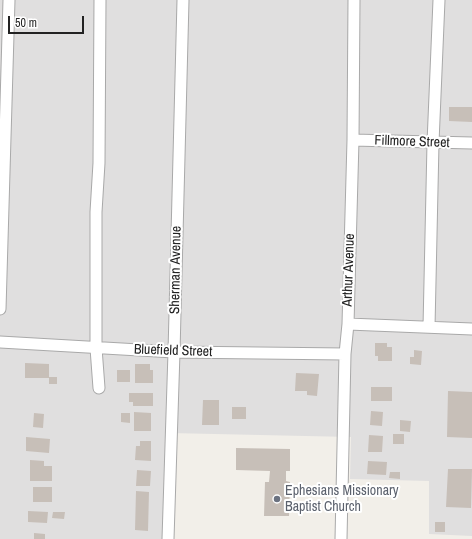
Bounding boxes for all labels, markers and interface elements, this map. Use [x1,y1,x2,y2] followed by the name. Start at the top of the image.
[10,8,86,34] scale bar
[15,15,37,31] text: 50 m
[374,132,450,152] street label: Fillmore Street
[167,226,185,314] street label: Sherman Avenue
[339,233,359,307] street label: Arthur Avenue
[133,341,213,361] street label: Bluefield Street
[285,483,399,516] place label: Ephesians Missionary Baptist Church
[272,494,282,504] marker: Ephesians Missionary Baptist Church

